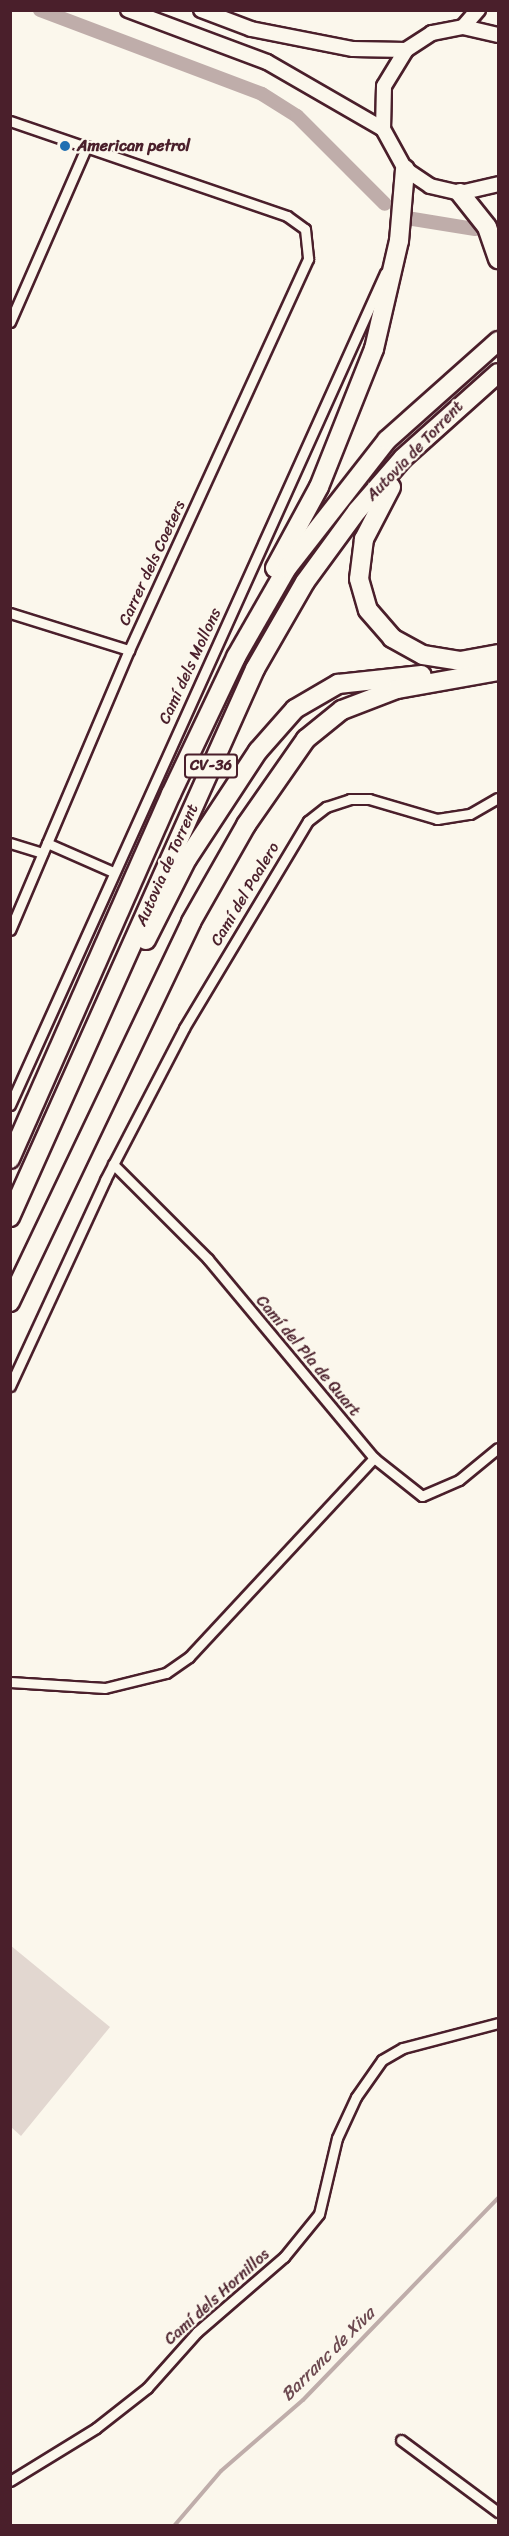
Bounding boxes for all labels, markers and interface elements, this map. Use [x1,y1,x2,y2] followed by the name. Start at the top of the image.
[77,136,191,156] place label: American petrol
[58,139,72,153] marker: American petrol
[362,397,468,505] street label: Autovia de Torrent
[115,497,189,629] street label: Carrer dels Coeters
[155,605,225,727] street label: Camí dels Mollons
[184,754,238,778] road number: CV-36
[131,801,203,929] street label: Autovia de Torrent
[207,839,283,949] street label: Camí del Poalero
[252,1292,364,1420] street label: Camí del Pla de Quart
[161,2245,273,2349] street label: Camí dels Hornillos
[276,2302,380,2406] water label: Barranc de Xiva

